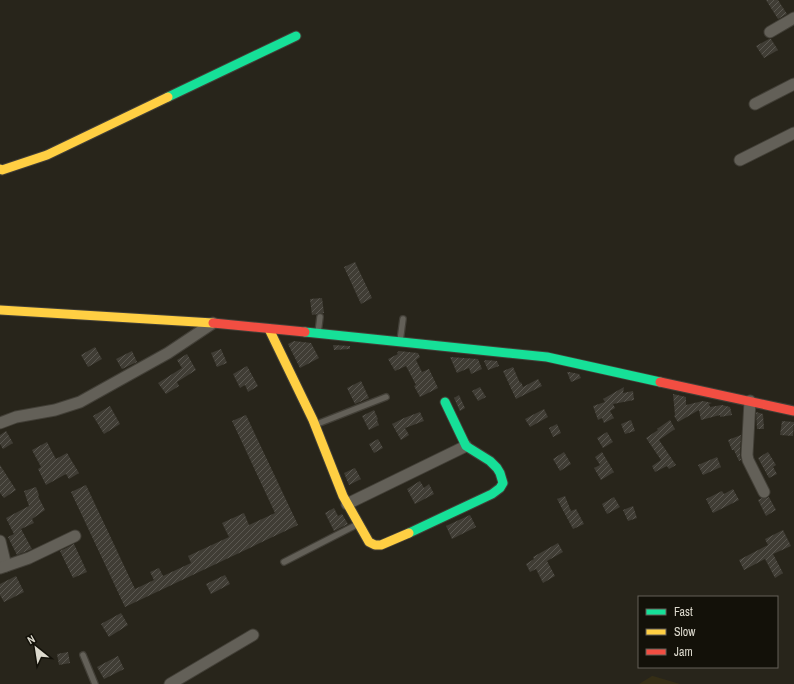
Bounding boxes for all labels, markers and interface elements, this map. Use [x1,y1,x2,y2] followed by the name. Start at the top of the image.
[638,596,778,668] legend
[674,604,693,620] text: Fast
[674,624,696,640] text: Slow
[16,628,56,668] north arrow
[25,632,37,647] text: N
[674,644,693,660] text: Jam

